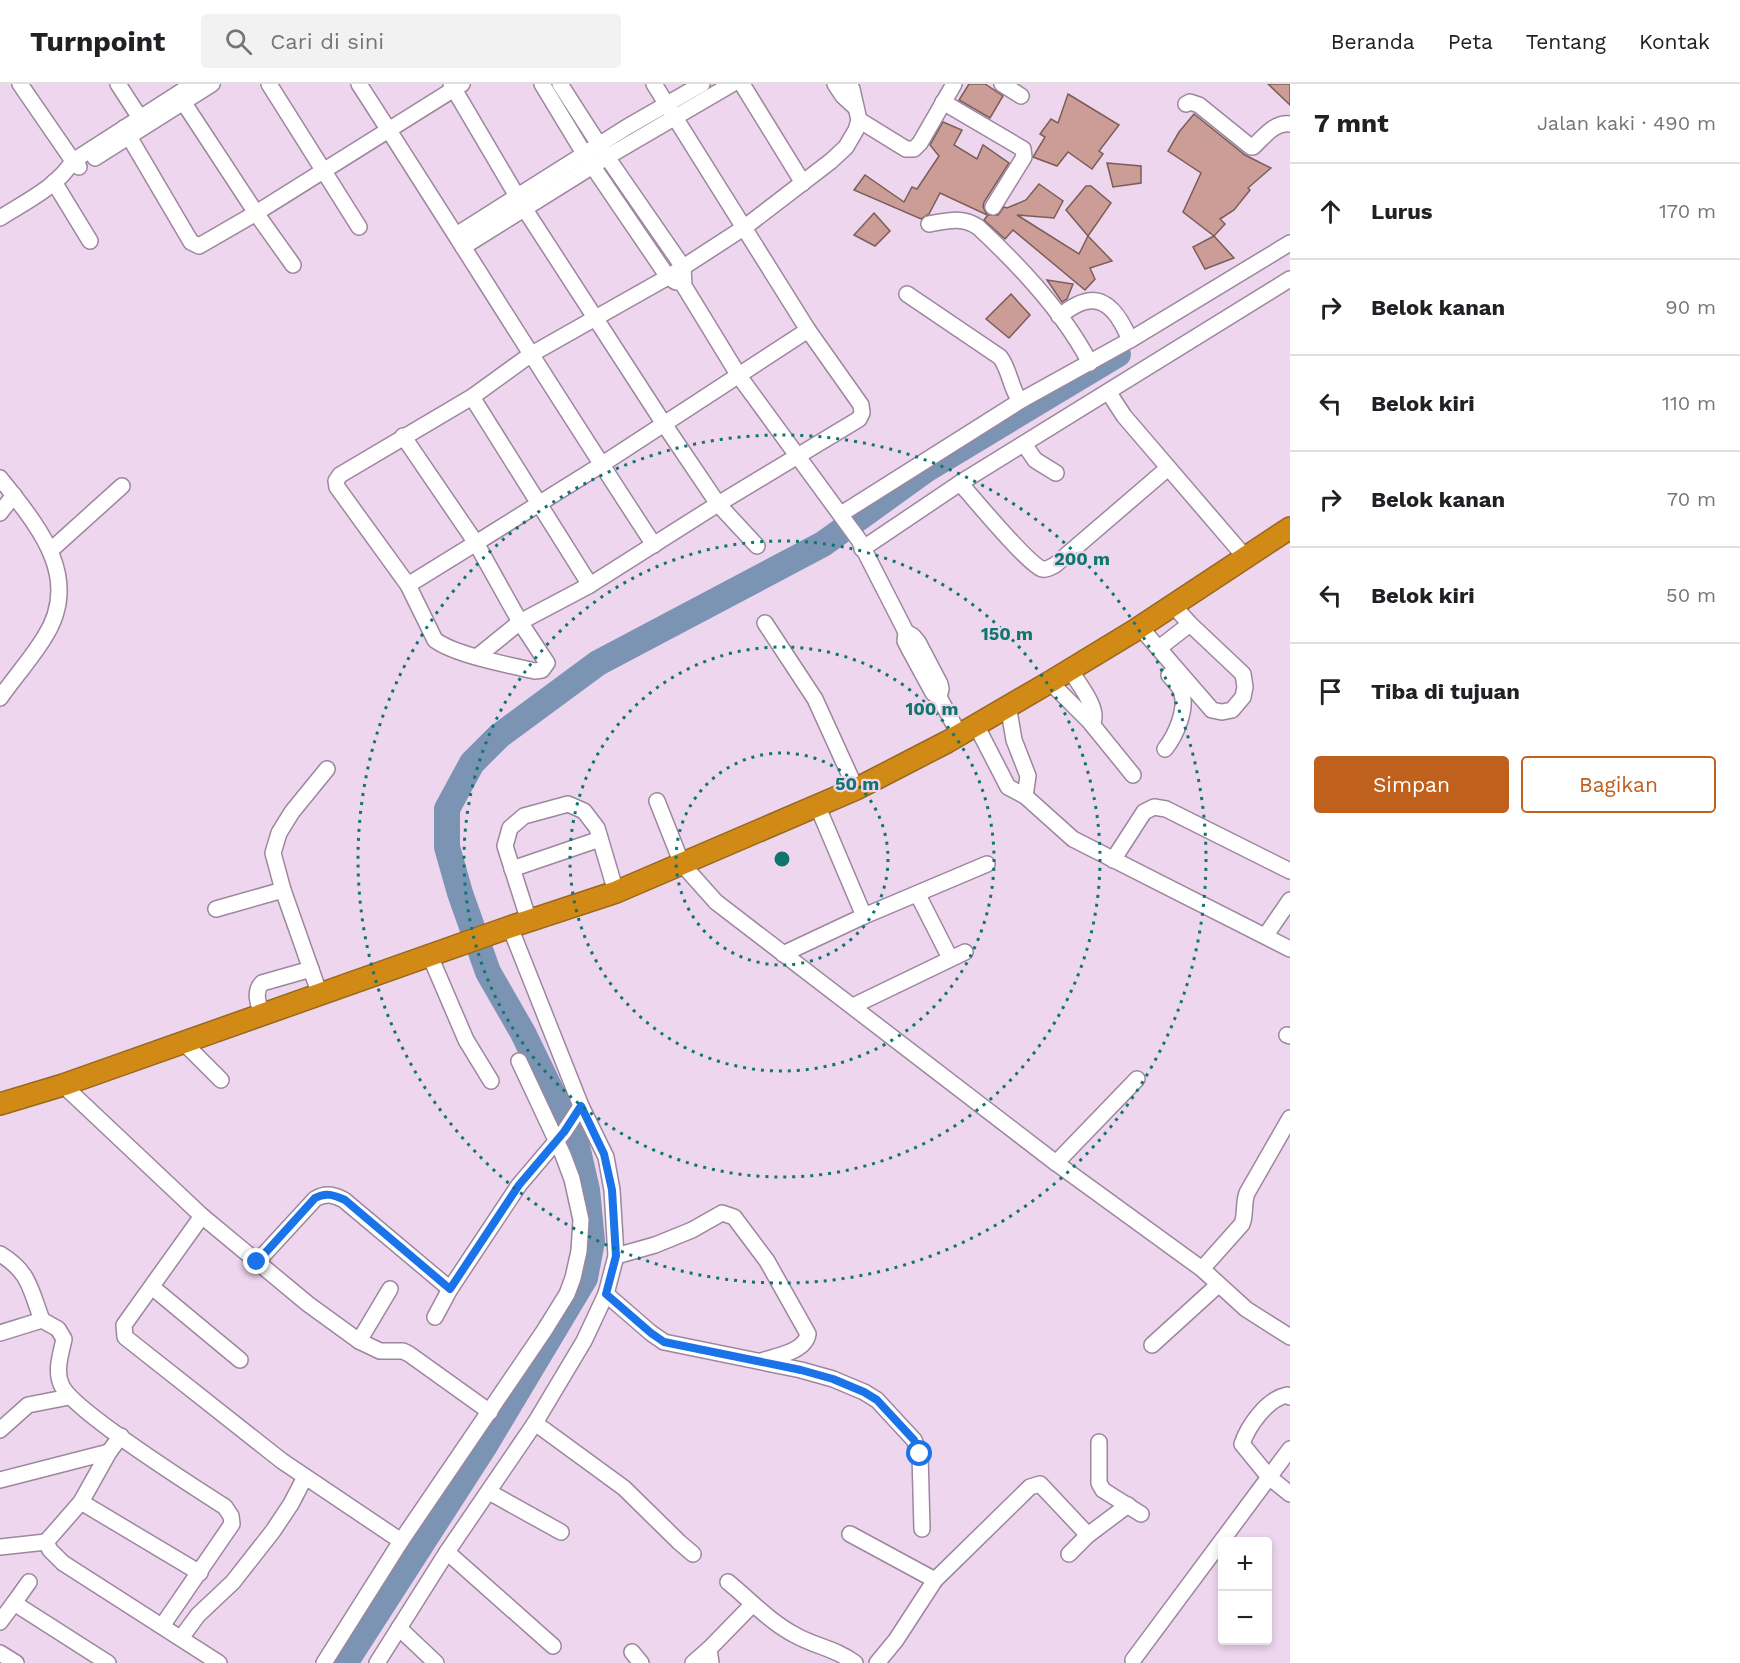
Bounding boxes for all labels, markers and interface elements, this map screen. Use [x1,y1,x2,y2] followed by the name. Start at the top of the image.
[201,14,621,68] search box
[30,25,165,58] text: Turnpoint
[222,25,255,58] icon: search
[270,29,384,54] text: Cari di sini
[1331,29,1415,54] text: Beranda
[1448,29,1493,54] text: Peta
[1526,29,1606,54] text: Tentang
[1639,29,1710,54] text: Kontak
[1314,108,1389,138] text: 7 mnt
[1537,111,1716,135] text: Jalan kaki · 490 m
[1314,195,1347,228] icon: ahead
[1371,199,1433,224] text: Lurus
[1659,199,1716,223] text: 170 m
[1314,291,1347,324] icon: right
[1371,295,1505,320] text: Belok kanan
[1665,295,1716,319] text: 90 m
[1314,387,1347,420] icon: left
[1371,391,1475,416] text: Belok kiri
[1662,391,1716,415] text: 110 m
[1314,483,1347,516] icon: right
[1371,487,1505,512] text: Belok kanan
[1667,487,1716,511] text: 70 m
[1054,548,1110,569] text: 200 m
[1314,579,1347,612] icon: left
[1371,583,1475,608] text: Belok kiri
[1666,583,1716,607] text: 50 m
[981,623,1033,644] text: 150 m
[1314,675,1347,708] icon: arrive
[1371,679,1520,704] text: Tiba di tujuan
[905,698,959,719] text: 100 m
[1314,756,1509,813] button: Simpan
[1521,756,1716,813] button: Bagikan
[835,773,879,794] text: 50 m
[772,849,792,869] centre of rings
[243,1248,269,1274] route end
[906,1440,932,1466] route start
[1218,1537,1272,1645] map controls
[1218,1537,1272,1591] button: +
[1218,1591,1272,1645] button: −

